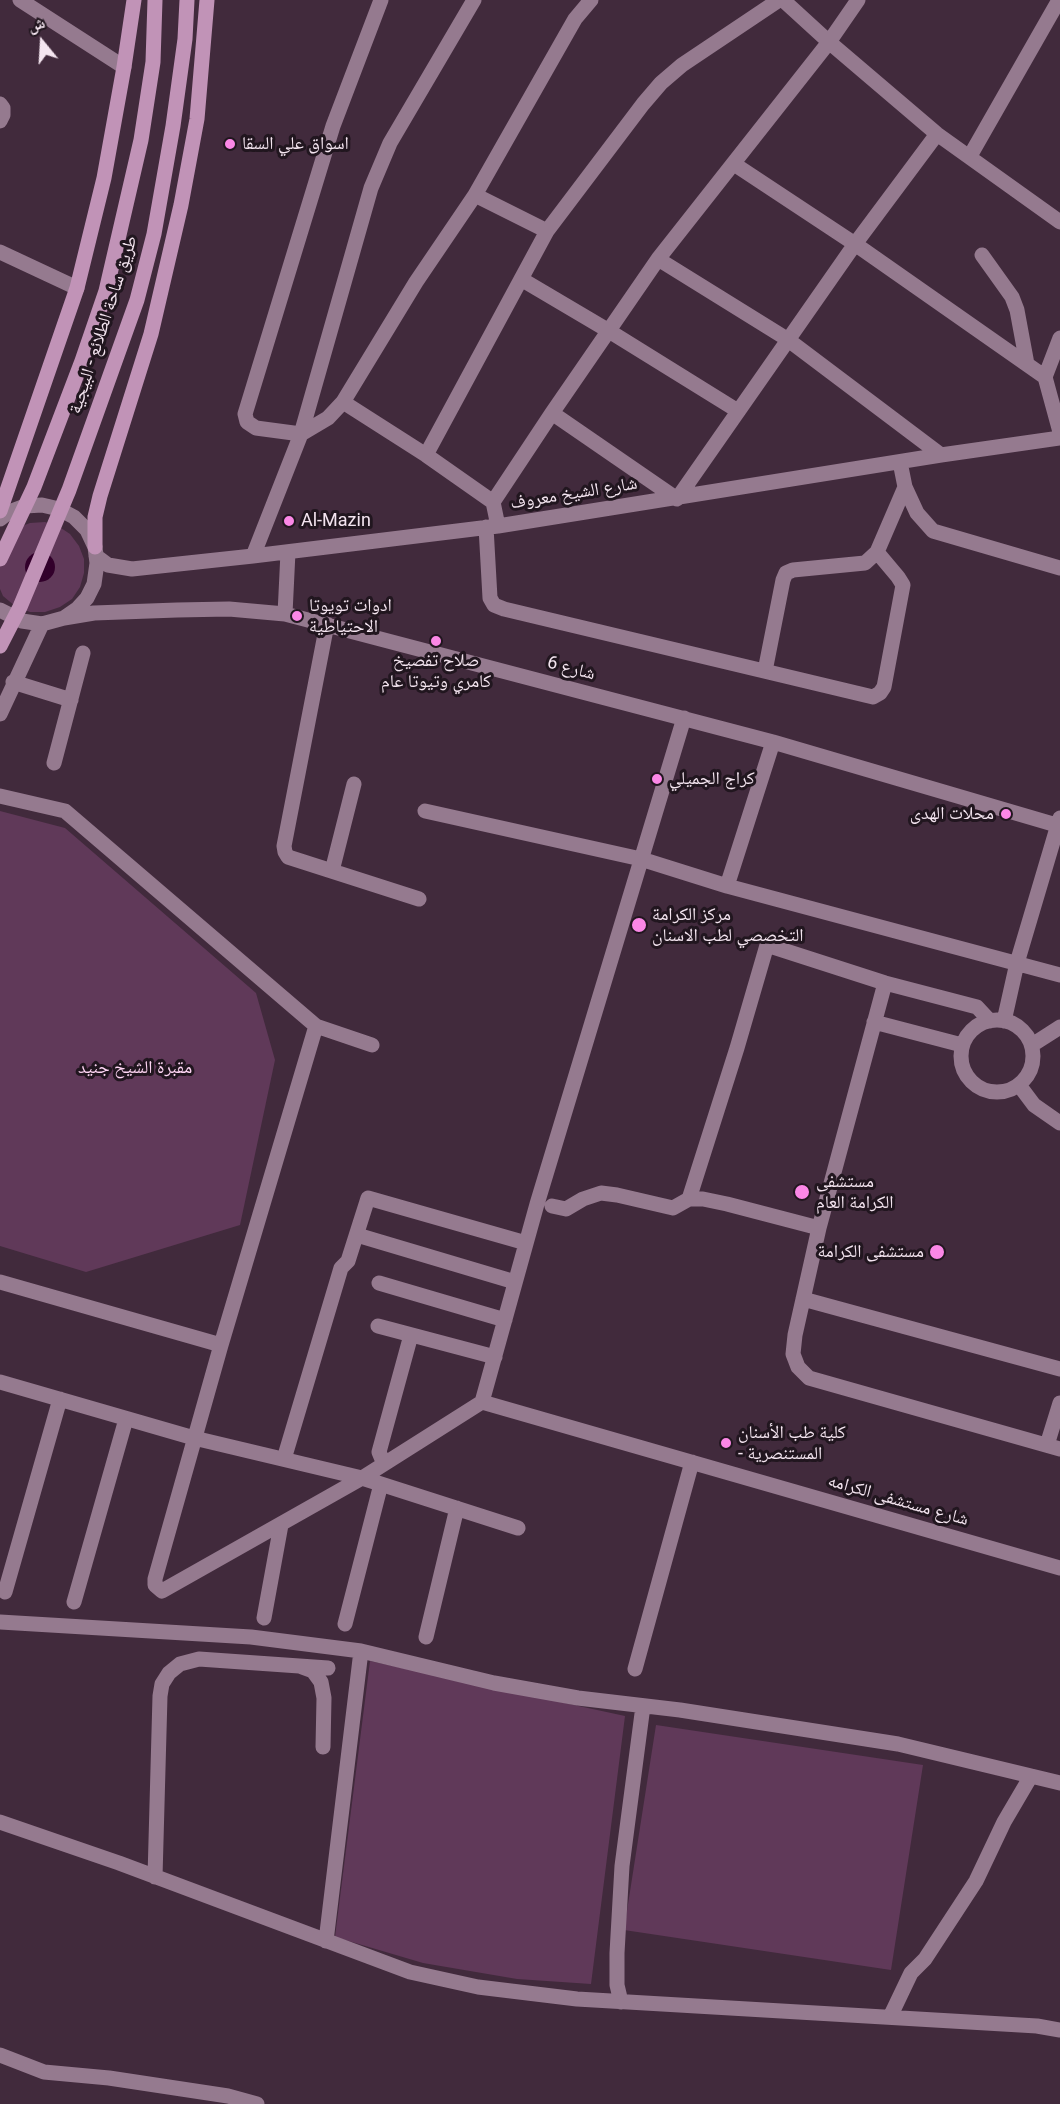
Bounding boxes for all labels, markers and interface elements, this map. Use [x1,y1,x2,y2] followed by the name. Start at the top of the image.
[12,12,72,72] north arrow
[25,13,47,36] text: ش
[242,133,349,155] place label: اسواق علي السقا
[223,137,237,151] marker: اسواق علي السقا
[65,233,143,417] street label: طريق ساحة الطلائع - البيجية
[509,473,639,515] street label: شارع الشيخ معروف
[301,510,371,532] place label: Al-Mazin
[282,514,296,528] marker: Al-Mazin
[309,595,392,638] place label: ادوات تويوتا الاحتياطية
[290,609,304,623] marker: ادوات تويوتا الاحتياطية
[429,634,443,648] marker: صلاح تفصيخ كامري وتيوتا عام
[381,650,491,692] place label: صلاح تفصيخ كامري وتيوتا عام
[545,652,597,686] street label: شارع 6
[669,768,755,790] place label: كراج الجميلي
[650,772,664,786] marker: كراج الجميلي
[910,803,994,825] place label: محلات الهدى
[999,807,1013,821] marker: محلات الهدى
[652,904,804,946] place label: مركز الكرامة التخصصي لطب الاسنان
[630,916,648,934] marker: مركز الكرامة التخصصي لطب الاسنان
[78,1057,192,1079] park label: مقبرة الشيخ جنيد
[816,1171,894,1214] place label: مستشفى الكرامة العام
[793,1183,811,1201] marker: مستشفى الكرامة العام
[817,1241,924,1263] place label: مستشفى الكرامة
[928,1243,946,1261] marker: مستشفى الكرامة
[738,1422,846,1464] place label: كلية طب الأسنان - المستنصرية
[719,1436,733,1450] marker: كلية طب الأسنان - المستنصرية
[825,1471,971,1531] street label: شارع مستشفى الكرامه

